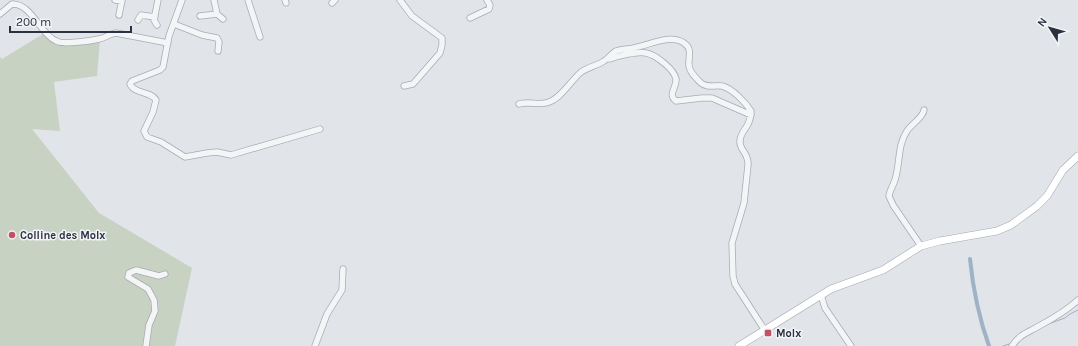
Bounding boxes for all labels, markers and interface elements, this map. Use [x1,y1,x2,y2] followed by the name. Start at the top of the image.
[10,8,131,34] scale bar
[1030,8,1070,48] north arrow
[16,15,51,29] text: 200 m
[1035,15,1050,29] text: N
[20,229,105,242] place label: Colline des Molx
[7,230,17,240] marker: Colline des Molx
[776,327,801,340] place label: Molx
[763,328,773,338] marker: Molx

